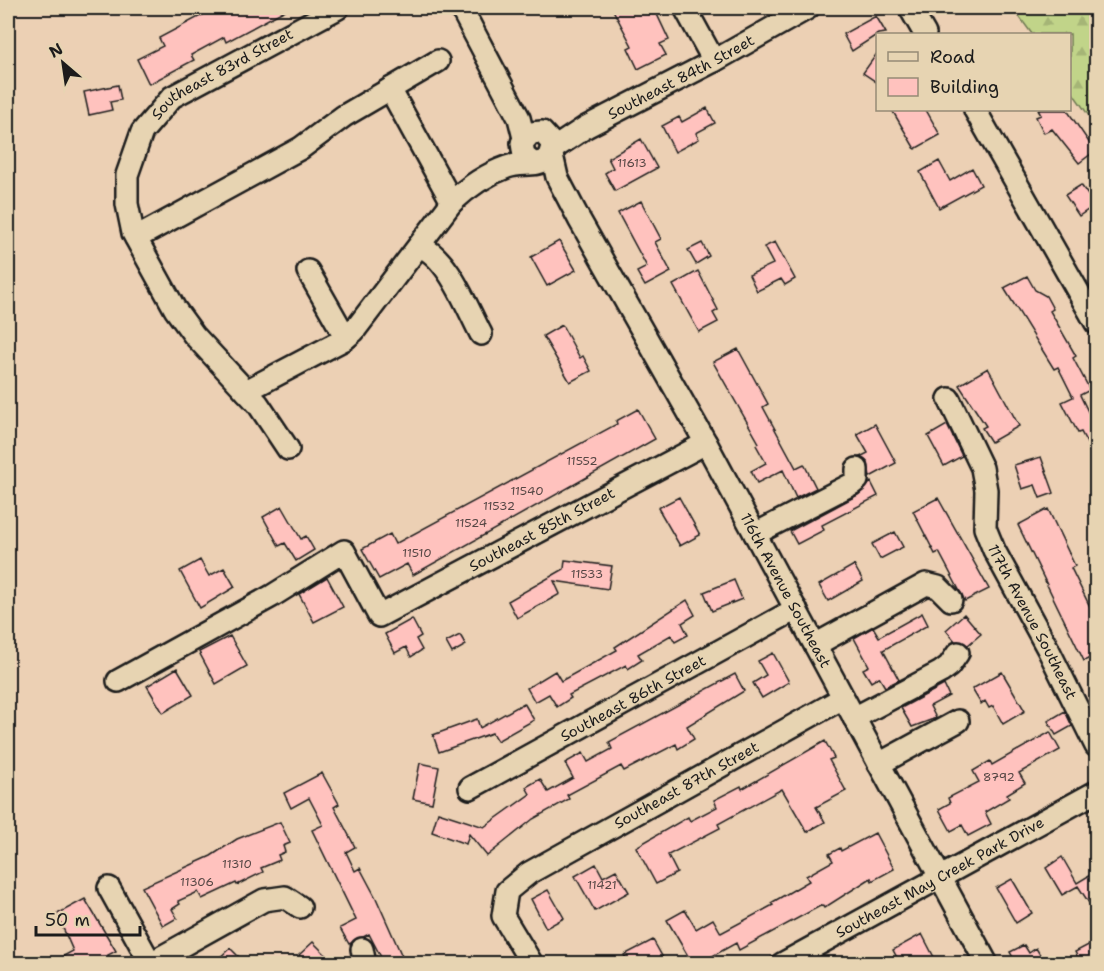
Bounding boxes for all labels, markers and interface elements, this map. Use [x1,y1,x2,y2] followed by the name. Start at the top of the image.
[147,24,297,124] street label: Southeast 83rd Street
[604,30,758,124] street label: Southeast 84th Street
[33,33,93,93] north arrow
[876,33,1071,111] legend
[45,38,67,63] text: N
[930,45,975,69] text: Road
[930,75,999,99] text: Building
[617,155,647,171] house number: 11613
[566,453,598,469] house number: 11552
[466,483,618,577] street label: Southeast 85th Street
[510,483,544,499] house number: 11540
[483,498,515,514] house number: 11532
[736,509,835,672] street label: 116th Avenue Southeast
[455,515,487,531] house number: 11524
[983,541,1081,703] street label: 117th Avenue Southeast
[402,545,432,561] house number: 11510
[571,566,603,582] house number: 11533
[557,650,709,747] street label: Southeast 86th Street
[610,737,762,834] street label: Southeast 87th Street
[983,769,1015,785] house number: 8792
[832,812,1048,943] street label: Southeast May Creek Park Drive
[222,856,252,872] house number: 11310
[180,874,214,890] house number: 11306
[587,877,617,893] house number: 11421
[36,899,140,937] scale bar
[45,908,90,932] text: 50 m

